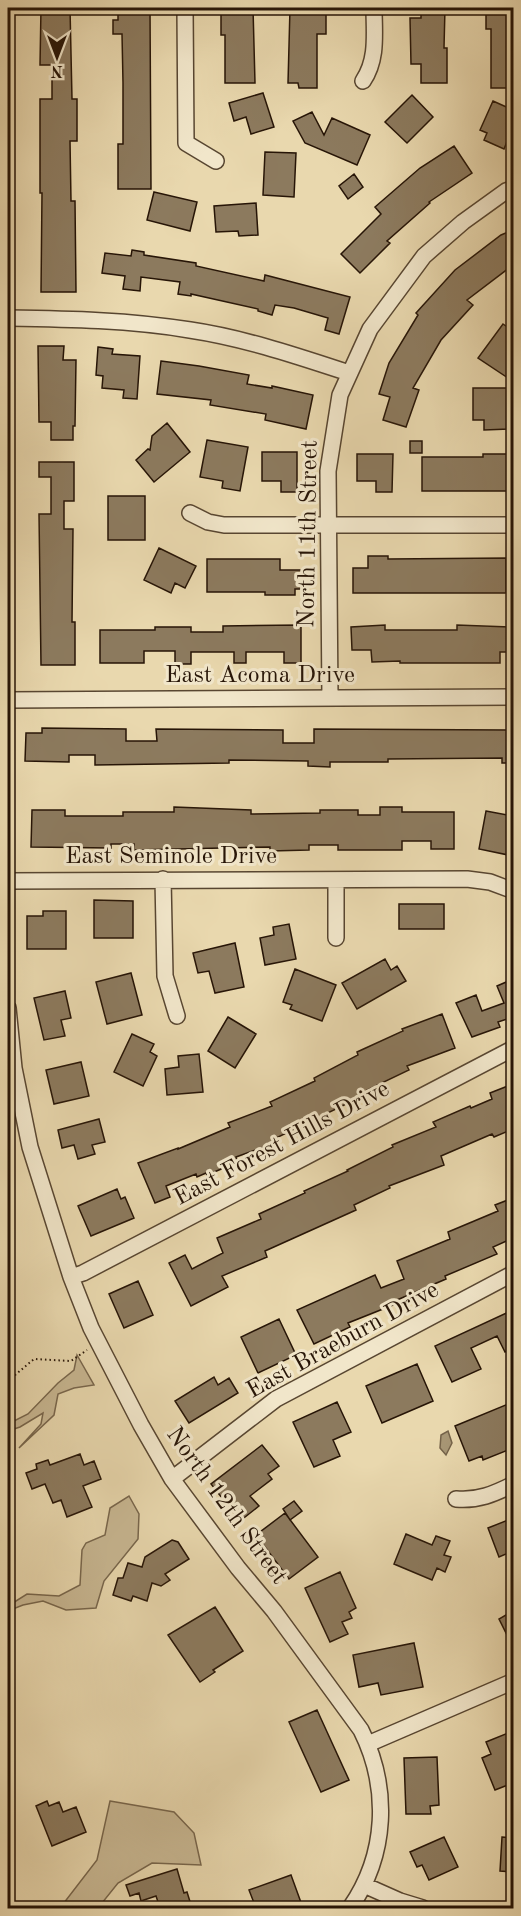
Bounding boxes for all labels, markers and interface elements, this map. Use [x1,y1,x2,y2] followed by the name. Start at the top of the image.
[27,27,87,87] north arrow
[50,62,63,78] text: N
[295,440,323,628] street label: North 11th Street
[165,664,355,688] street label: East Acoma Drive
[65,845,277,869] street label: East Seminole Drive
[170,1077,394,1211] street label: East Forest Hills Drive
[243,1278,443,1404] street label: East Braeburn Drive
[161,1423,291,1589] street label: North 12th Street

